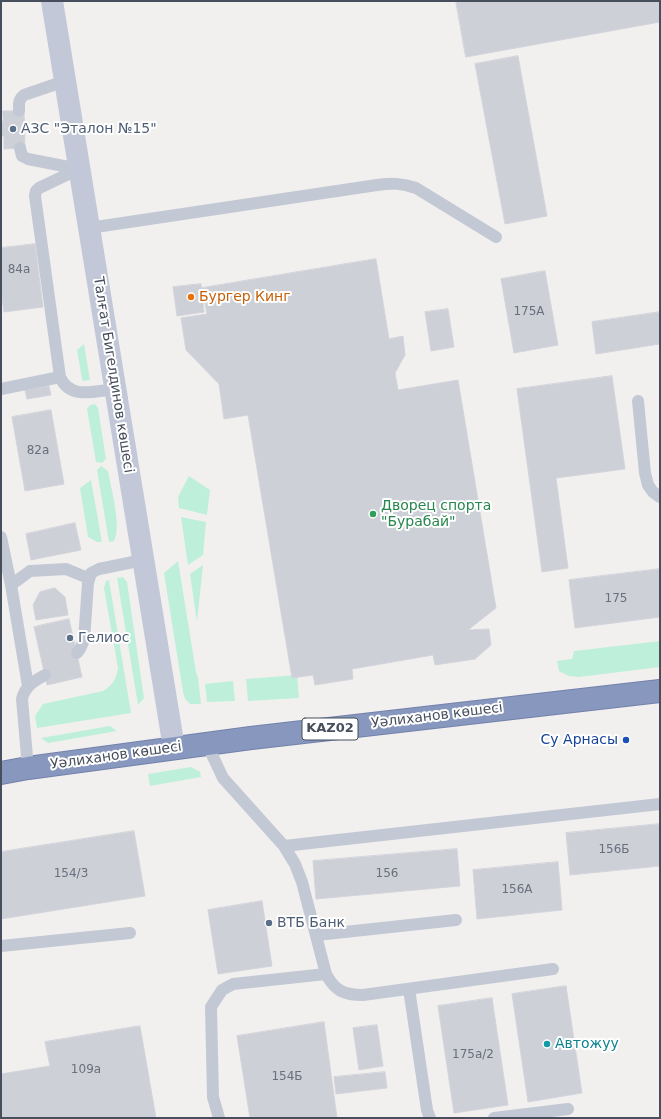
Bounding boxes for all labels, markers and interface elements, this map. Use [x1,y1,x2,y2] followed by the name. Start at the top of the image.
[21,121,157,137] place label: АЗС "Эталон №15"
[8,124,18,134] marker: АЗС "Эталон №15"
[8,263,30,277] house number: 84а
[89,276,137,474] street label: Талғат Бигелдинов көшесі
[199,289,291,305] place label: Бургер Кинг
[186,292,196,302] marker: Бургер Кинг
[513,305,545,319] house number: 175А
[27,444,49,458] house number: 82а
[381,498,491,530] place label: Дворец спорта "Бурабай"
[368,509,378,519] marker: Дворец спорта "Бурабай"
[605,592,627,606] house number: 175
[78,630,129,646] place label: Гелиос
[65,633,75,643] marker: Гелиос
[370,700,504,732] street label: Уәлиханов көшесі
[302,718,358,740] road number: KАZ02
[541,732,618,748] place label: Су Арнасы
[621,735,631,745] marker: Су Арнасы
[49,738,183,774] street label: Уәлиханов көшесі
[598,843,630,857] house number: 156Б
[54,867,88,881] house number: 154/3
[376,867,398,881] house number: 156
[501,883,533,897] house number: 156А
[277,915,345,931] place label: ВТБ Банк
[264,918,274,928] marker: ВТБ Банк
[555,1036,619,1052] place label: Автожуу
[542,1039,552,1049] marker: Автожуу
[452,1048,494,1062] house number: 175а/2
[71,1063,101,1077] house number: 109а
[271,1070,303,1084] house number: 154Б

